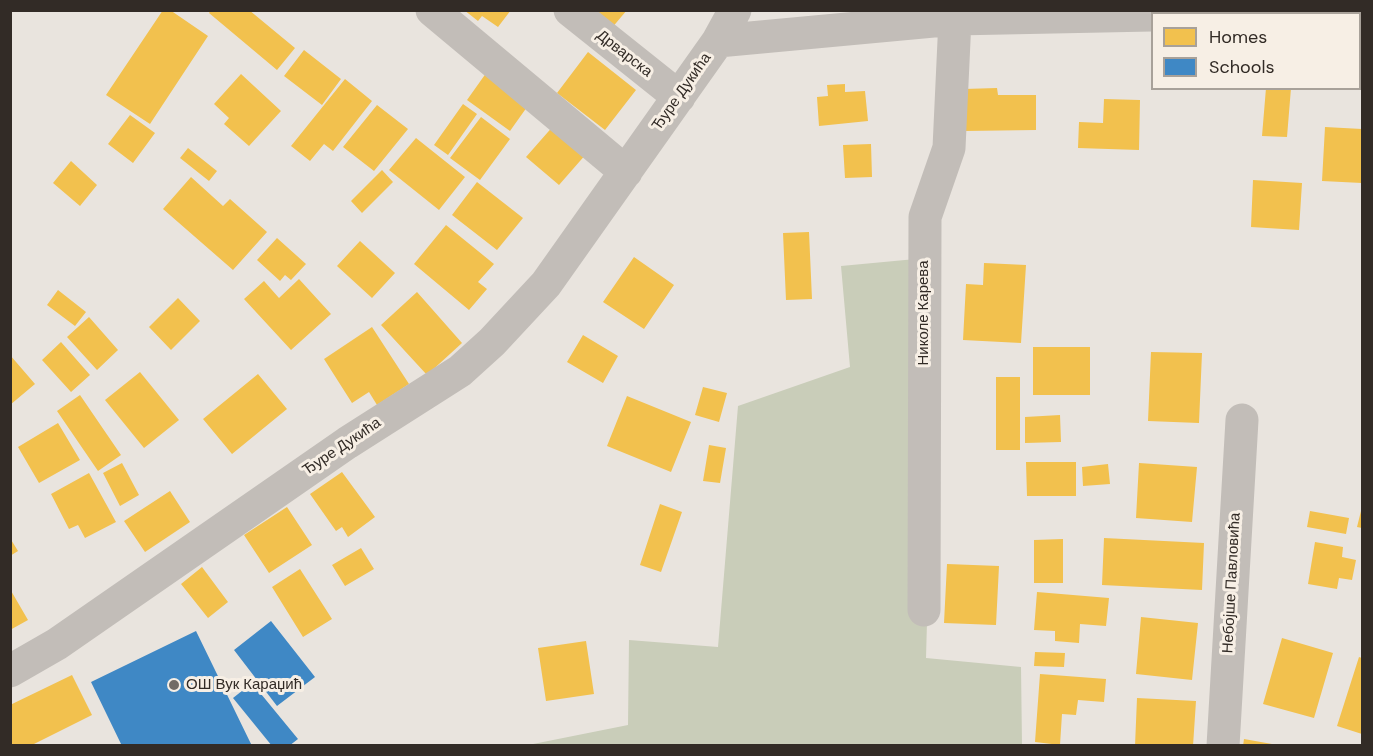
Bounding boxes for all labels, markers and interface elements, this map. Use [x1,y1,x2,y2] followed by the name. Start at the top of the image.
[1151,12,1361,90] legend
[1209,25,1267,49] text: Homes
[593,27,655,81] street label: Дрварска
[649,50,715,134] street label: Ђуре Дукића
[1209,55,1274,79] text: Schools
[915,261,933,365] street label: Николе Карева
[299,414,385,480] street label: Ђуре Дукића
[1219,512,1245,654] street label: Небојше Павловића
[186,676,302,694] place label: ОШ Вук Караџић
[167,678,181,692] marker: ОШ Вук Караџић

